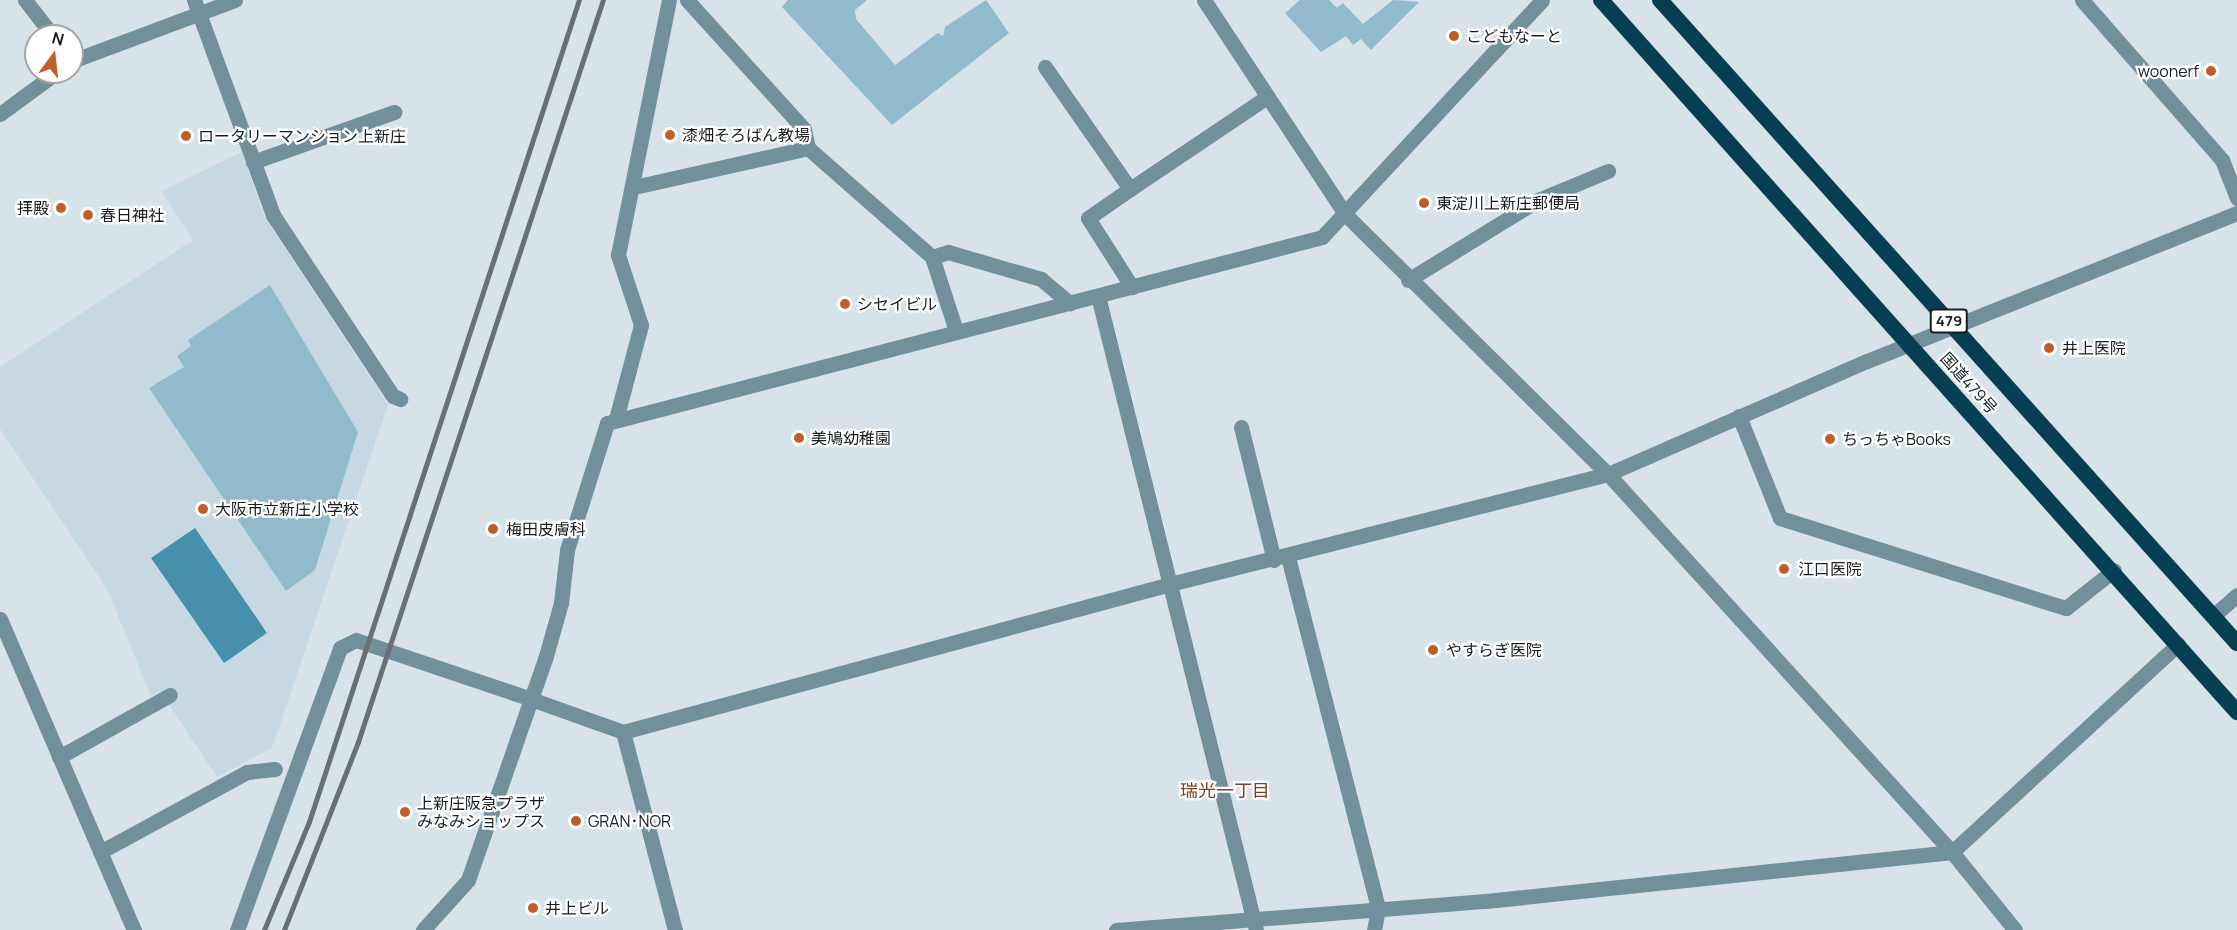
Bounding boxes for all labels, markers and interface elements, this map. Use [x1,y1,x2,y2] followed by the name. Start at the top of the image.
[24,24,84,84] north arrow
[50,26,67,51] text: N
[1466,26,1562,46] place label: こどもなーと
[1447,29,1461,43] marker: こどもなーと
[2138,61,2199,81] place label: woonerf
[2204,64,2218,78] marker: woonerf
[682,125,810,145] place label: 漆畑そろばん教場
[198,126,406,146] place label: ロータリーマンション上新庄
[663,128,677,142] marker: 漆畑そろばん教場
[179,129,193,143] marker: ロータリーマンション上新庄
[1436,193,1580,213] place label: 東淀川上新庄郵便局
[1417,196,1431,210] marker: 東淀川上新庄郵便局
[17,198,49,218] place label: 拝殿
[54,201,68,215] marker: 拝殿
[100,205,164,225] place label: 春日神社
[81,208,95,222] marker: 春日神社
[857,294,937,314] place label: シセイビル
[838,297,852,311] marker: シセイビル
[1930,309,1968,333] road number: 479
[2062,338,2126,358] place label: 井上医院
[2040,339,2058,357] marker: 井上医院
[1937,349,2001,417] street label: 国道479号
[811,428,891,448] place label: 美鳩幼稚園
[1842,429,1951,449] place label: ちっちゃBooks
[792,431,806,445] marker: 美鳩幼稚園
[1823,432,1837,446] marker: ちっちゃBooks
[215,499,359,519] place label: 大阪市立新庄小学校
[196,502,210,516] marker: 大阪市立新庄小学校
[506,519,586,539] place label: 梅田皮膚科
[484,520,502,538] marker: 梅田皮膚科
[1798,559,1862,579] place label: 江口医院
[1775,560,1793,578] marker: 江口医院
[1446,640,1542,660] place label: やすらぎ医院
[1424,641,1442,659] marker: やすらぎ医院
[1180,779,1270,801] district label: 瑞光一丁目
[417,793,545,831] place label: 上新庄阪急プラザ みなみショップス
[398,805,412,819] marker: 上新庄阪急プラザ みなみショップス
[588,811,671,831] place label: GRAN･NOR
[569,814,583,828] marker: GRAN･NOR
[545,898,609,918] place label: 井上ビル
[526,901,540,915] marker: 井上ビル

